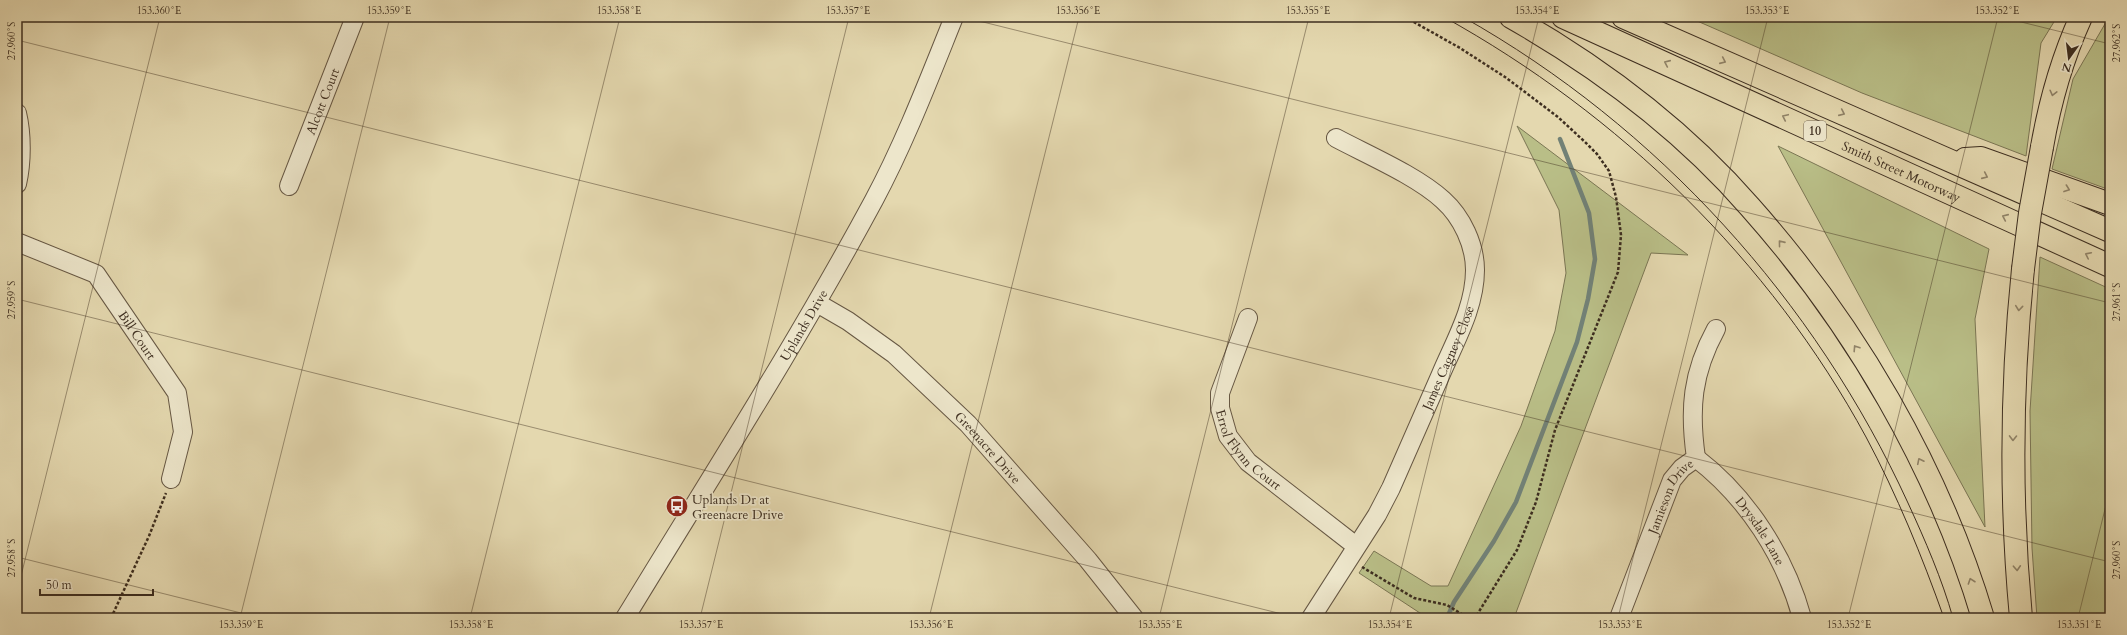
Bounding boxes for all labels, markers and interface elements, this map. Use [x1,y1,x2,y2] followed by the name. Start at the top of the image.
[137,4,181,18] text: 153.360°E
[367,4,411,18] text: 153.359°E
[597,4,641,18] text: 153.358°E
[826,4,870,18] text: 153.357°E
[1056,4,1100,18] text: 153.356°E
[1286,4,1330,18] text: 153.355°E
[1515,4,1559,18] text: 153.354°E
[1745,4,1789,18] text: 153.353°E
[1975,4,2019,18] text: 153.352°E
[5,22,19,60] text: 27.960°S
[2110,24,2124,62] text: 27.962°S
[2049,38,2089,78] north arrow
[1719,56,1727,64] one-way arrow
[2060,59,2073,76] text: N
[1663,60,1670,68] one-way arrow
[302,66,344,138] street label: Alcott Court
[2049,89,2058,96] one-way arrow
[1838,108,1846,116] one-way arrow
[1782,114,1789,122] one-way arrow
[1804,121,1826,141] road number: 10
[1839,137,1964,207] street label: Smith Street Motorway
[1981,171,1989,179] one-way arrow
[2064,184,2071,193] one-way arrow
[2002,214,2010,222] one-way arrow
[1778,240,1785,247] one-way arrow
[2085,253,2092,260] one-way arrow
[5,281,19,319] text: 27.959°S
[2110,283,2124,321] text: 27.961°S
[776,286,832,365] street label: Uplands Drive
[1417,304,1479,415] street label: James Cagney Close
[2015,305,2024,311] one-way arrow
[114,307,160,364] street label: Bill Court
[1854,345,1861,352] one-way arrow
[950,408,1025,488] street label: Greenacre Drive
[1211,408,1285,495] street label: Errol Flynn Court
[2009,435,2017,441] one-way arrow
[1643,455,1697,539] street label: Jamieson Drive
[1917,458,1925,466] one-way arrow
[692,491,783,524] place label: Uplands Dr at Greenacre Drive
[664,493,690,519] bus stop icon: Uplands Dr at Greenacre Drive
[1731,493,1789,569] street label: Drysdale Lane
[5,539,19,577] text: 27.958°S
[2110,541,2124,579] text: 27.960°S
[2012,565,2021,571] one-way arrow
[40,571,153,597] scale bar
[46,577,73,593] text: 50 m
[1967,578,1976,585] one-way arrow
[219,618,263,632] text: 153.359°E
[449,618,493,632] text: 153.358°E
[679,618,723,632] text: 153.357°E
[909,618,953,632] text: 153.356°E
[1138,618,1182,632] text: 153.355°E
[1368,618,1412,632] text: 153.354°E
[1598,618,1642,632] text: 153.353°E
[1827,618,1871,632] text: 153.352°E
[2057,618,2101,632] text: 153.351°E

